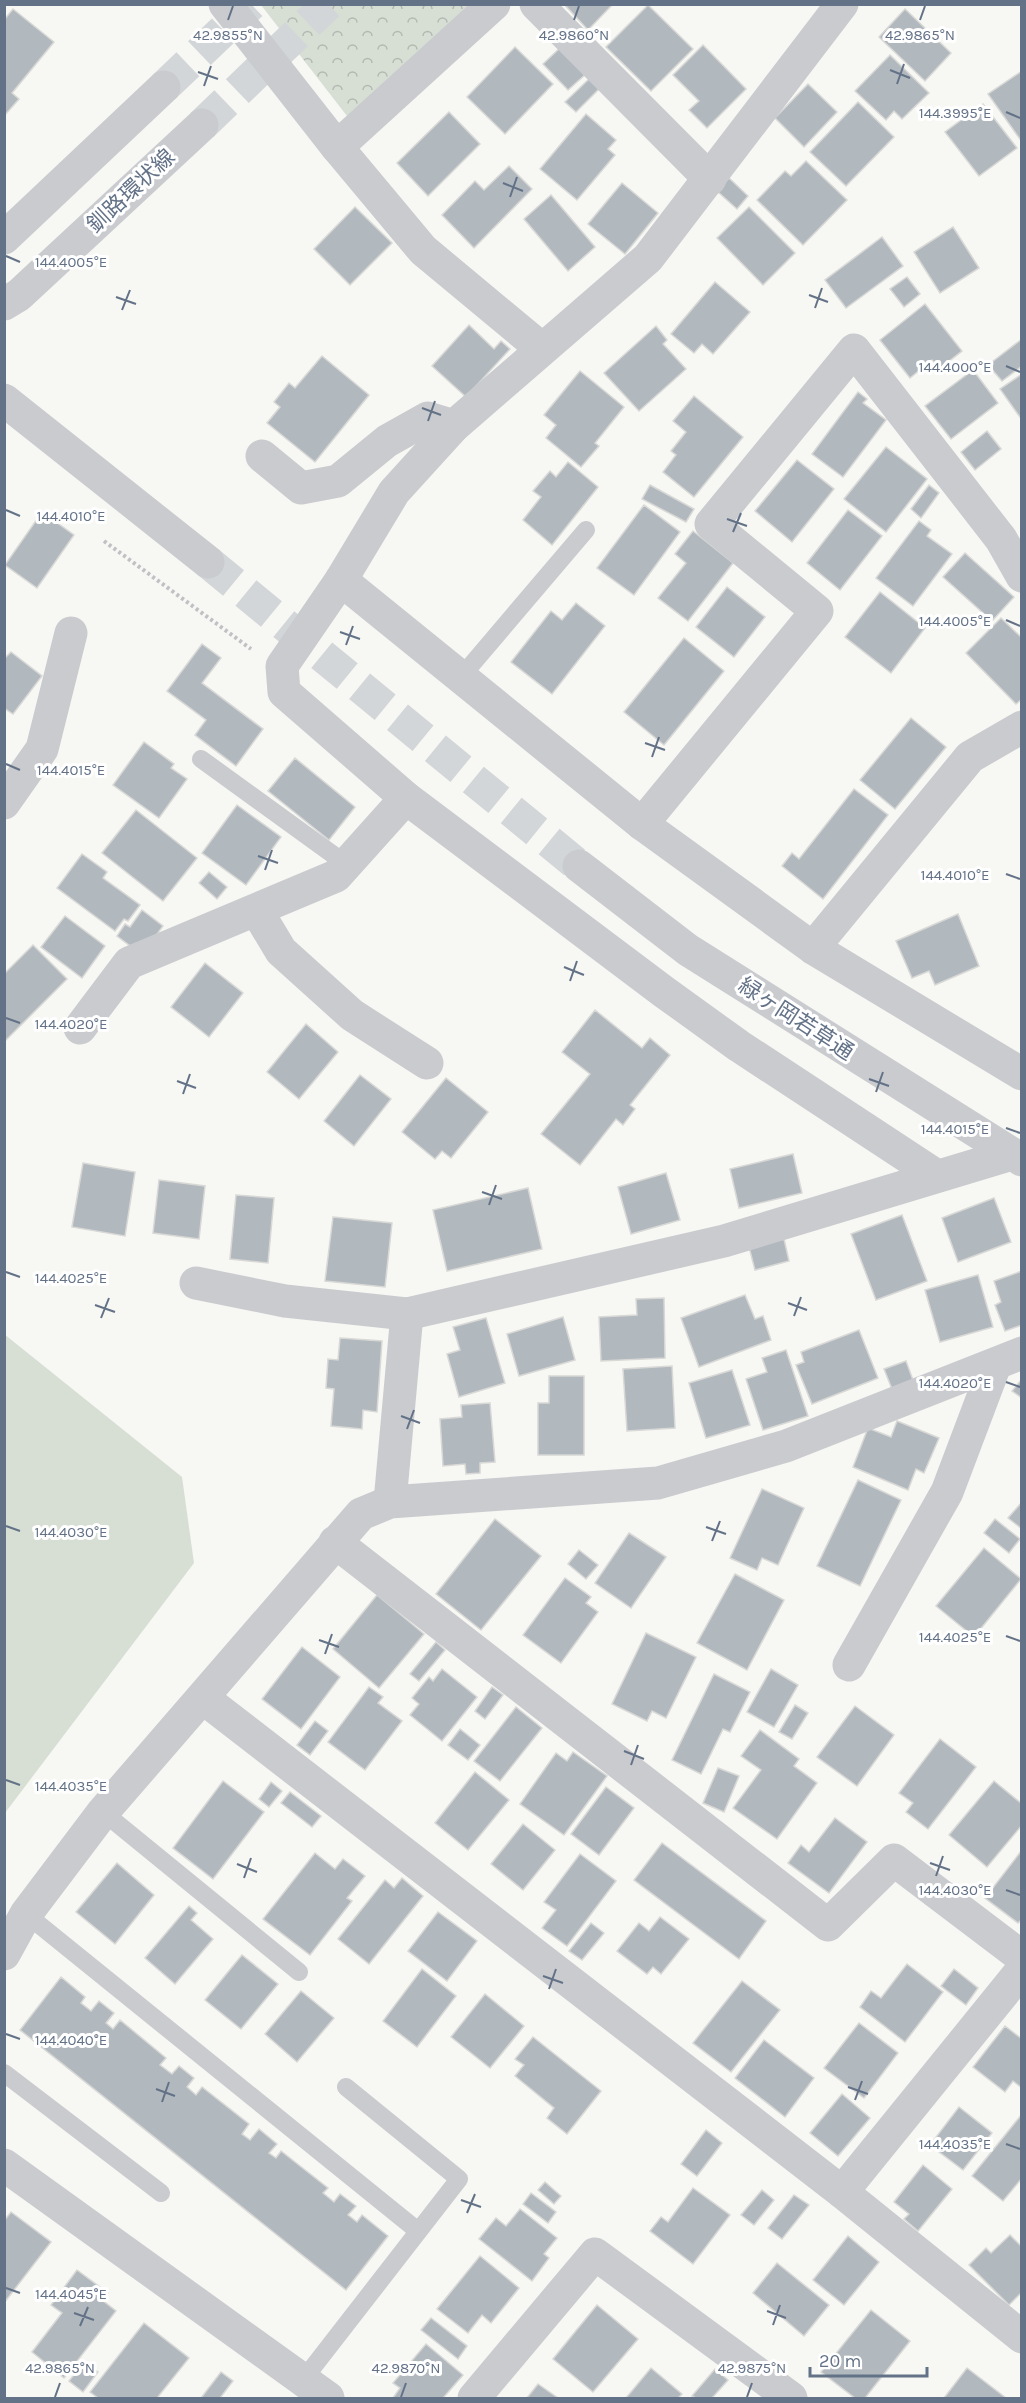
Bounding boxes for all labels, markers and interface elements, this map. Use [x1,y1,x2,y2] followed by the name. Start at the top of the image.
[193,26,263,44] text: 42.9855°N
[539,26,609,44] text: 42.9860°N
[885,26,955,44] text: 42.9865°N
[919,104,991,122] text: 144.3995°E
[82,144,180,238] street label: 釧路環状線
[35,253,107,271] text: 144.4005°E
[918,358,992,376] text: 144.4000°E
[36,507,106,525] text: 144.4010°E
[919,612,991,630] text: 144.4005°E
[37,761,105,779] text: 144.4015°E
[920,866,990,884] text: 144.4010°E
[734,972,858,1066] street label: 緑ヶ岡若草通
[35,1015,107,1033] text: 144.4020°E
[921,1120,989,1138] text: 144.4015°E
[35,1269,107,1287] text: 144.4025°E
[919,1374,991,1392] text: 144.4020°E
[35,1523,107,1541] text: 144.4030°E
[919,1628,991,1646] text: 144.4025°E
[35,1777,107,1795] text: 144.4035°E
[919,1881,991,1899] text: 144.4030°E
[35,2031,107,2049] text: 144.4040°E
[919,2135,991,2153] text: 144.4035°E
[35,2285,107,2303] text: 144.4045°E
[810,2340,927,2378] scale bar
[819,2350,861,2372] text: 20 m
[25,2359,95,2377] text: 42.9865°N
[372,2359,440,2377] text: 42.9870°N
[718,2359,786,2377] text: 42.9875°N

